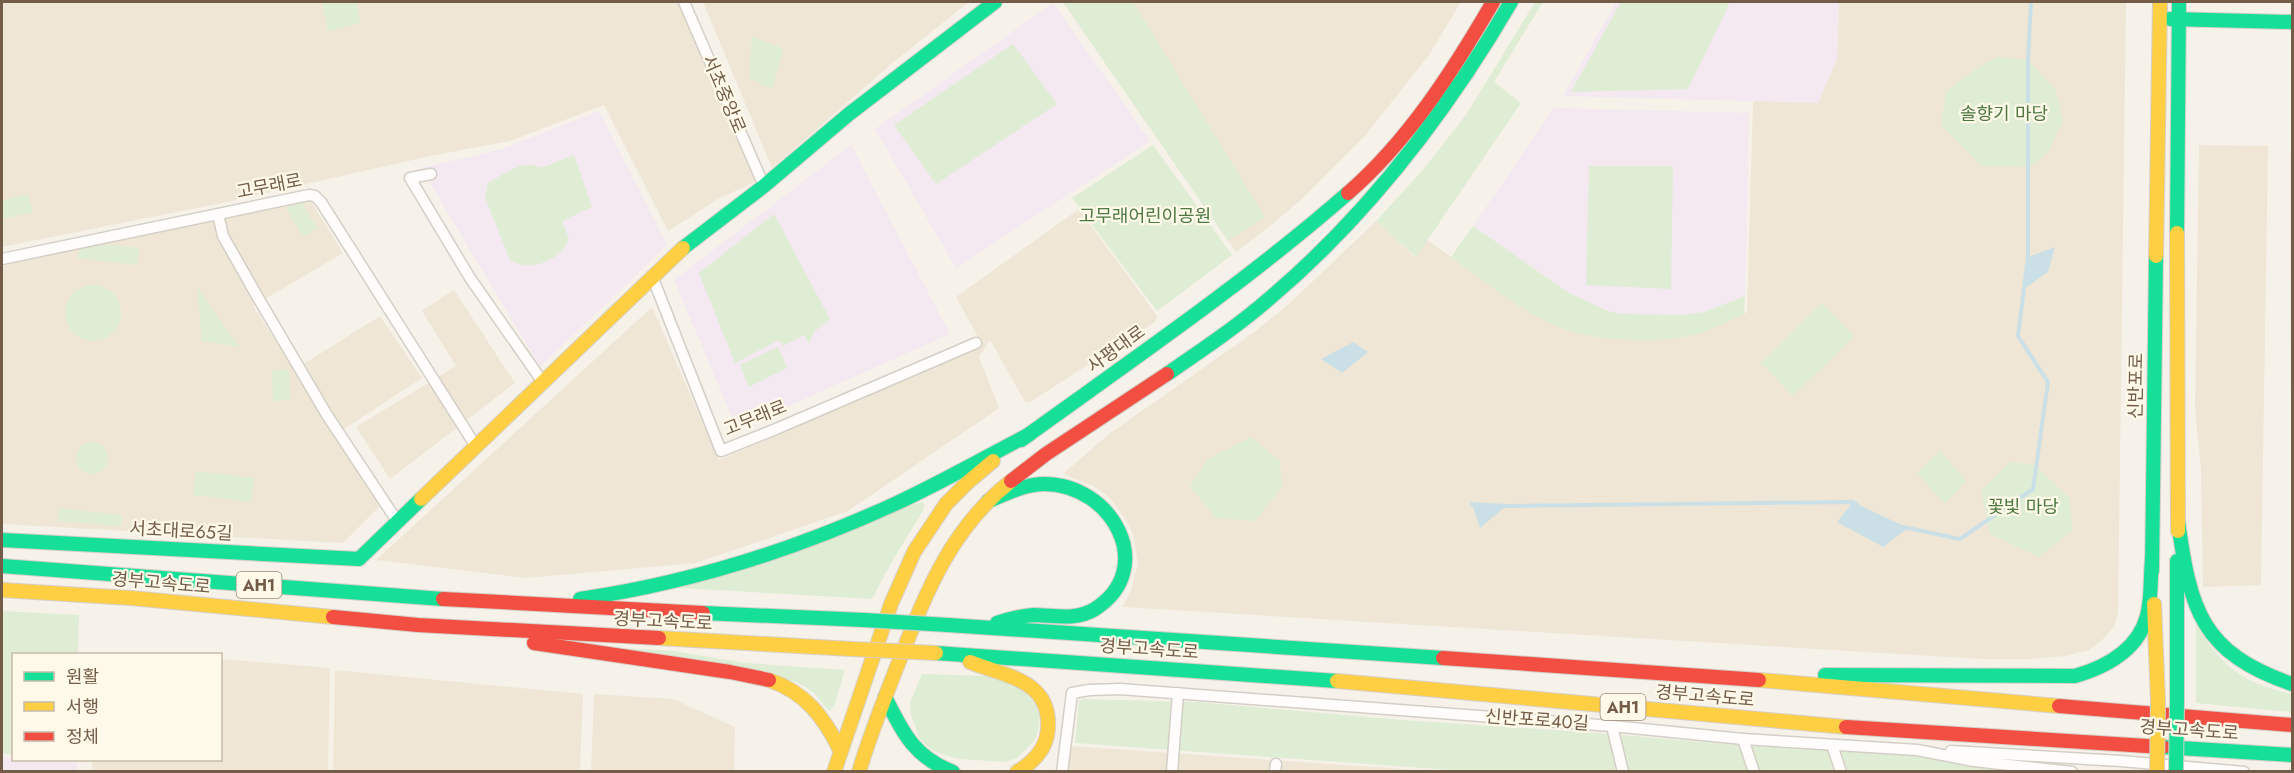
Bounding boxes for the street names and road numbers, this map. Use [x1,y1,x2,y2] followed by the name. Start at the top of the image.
[696,51,752,137] street label: 서초중앙로
[234,167,304,205] street label: 고무래로
[1082,319,1150,379] street label: 사평대로
[2122,353,2150,419] street label: 신반포로
[719,394,791,442] street label: 고무래로
[129,515,233,547] street label: 서초대로65길
[110,566,212,600] street label: 경부고속도로
[236,572,282,598] road number: AH1
[613,605,713,637] street label: 경부고속도로
[1099,633,1199,665] street label: 경부고속도로
[1654,679,1756,713] street label: 경부고속도로
[1600,694,1646,720] road number: AH1
[1484,703,1590,737] street label: 신반포로40길
[2139,714,2239,746] street label: 경부고속도로

